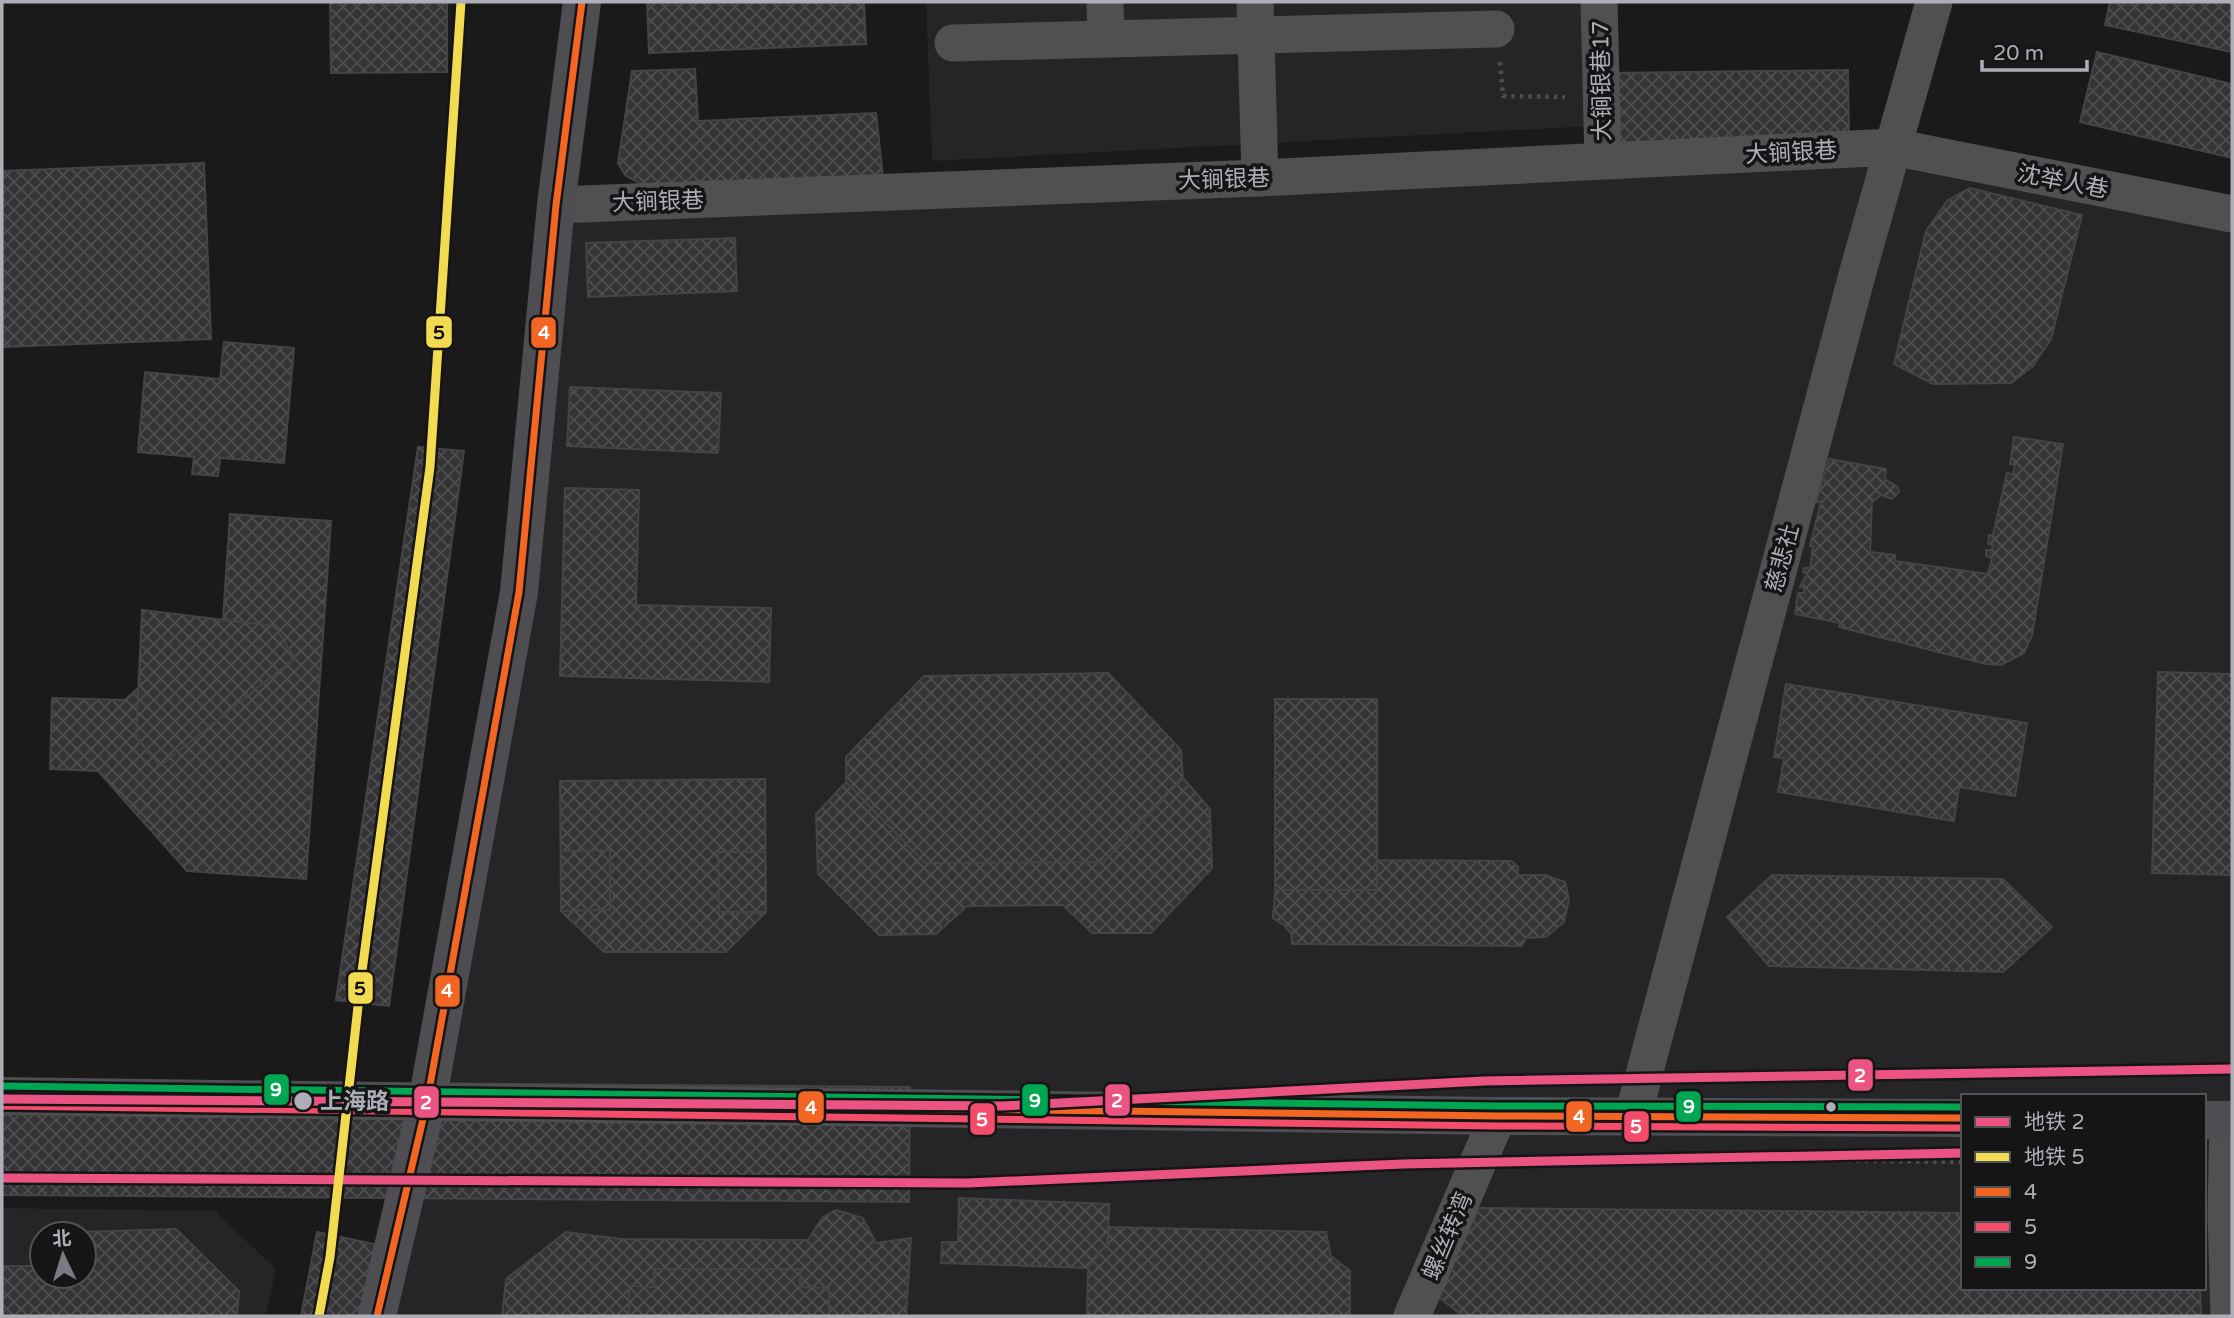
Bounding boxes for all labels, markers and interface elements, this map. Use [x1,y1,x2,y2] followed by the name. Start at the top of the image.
[1587,20,1617,142] street label: 大锏银巷17
[1982,28,2087,72] scale bar
[1993,41,2044,66] text: 20 m
[1744,137,1838,169] street label: 大锏银巷
[2015,159,2111,205] street label: 沈举人巷
[1178,164,1270,196] street label: 大锏银巷
[612,186,704,218] street label: 大锏银巷
[425,315,453,349] line badge: 5
[530,316,557,349] line badge: 4
[433,322,445,344] text: 5
[538,322,550,344] text: 4
[1761,521,1805,595] street label: 慈悲社
[347,971,374,1005] line badge: 5
[434,974,461,1008] line badge: 4
[354,978,366,1000] text: 5
[441,980,453,1002] text: 4
[1847,1058,1874,1092] line badge: 2
[1854,1065,1866,1087] text: 2
[263,1073,290,1106] line badge: 9
[270,1079,282,1101] text: 9
[1021,1083,1049,1117] line badge: 9
[1104,1083,1131,1117] line badge: 2
[413,1085,440,1119] line badge: 2
[320,1088,389,1116] place label: 上海路
[292,1090,314,1112] marker: 上海路
[797,1090,825,1124] line badge: 4
[1029,1090,1041,1112] text: 9
[1111,1090,1123,1112] text: 2
[1675,1090,1702,1123] line badge: 9
[420,1092,432,1114] text: 2
[1961,1094,2206,1290] legend
[1683,1096,1695,1118] text: 9
[805,1097,817,1119] text: 4
[1565,1100,1593,1133] line badge: 4
[1824,1100,1838,1114] unlabelled marker
[969,1102,996,1136] line badge: 5
[1573,1106,1585,1128] text: 4
[976,1109,988,1131] text: 5
[1623,1110,1650,1143] line badge: 5
[2024,1110,2085,1135] text: 地铁 2
[1630,1116,1642,1138] text: 5
[2024,1145,2085,1170] text: 地铁 5
[2024,1180,2037,1205] text: 4
[1417,1189,1479,1284] street label: 螺丝转湾
[2024,1215,2037,1240] text: 5
[28,1220,98,1290] north arrow
[52,1227,72,1251] text: 北
[2024,1250,2037,1275] text: 9

